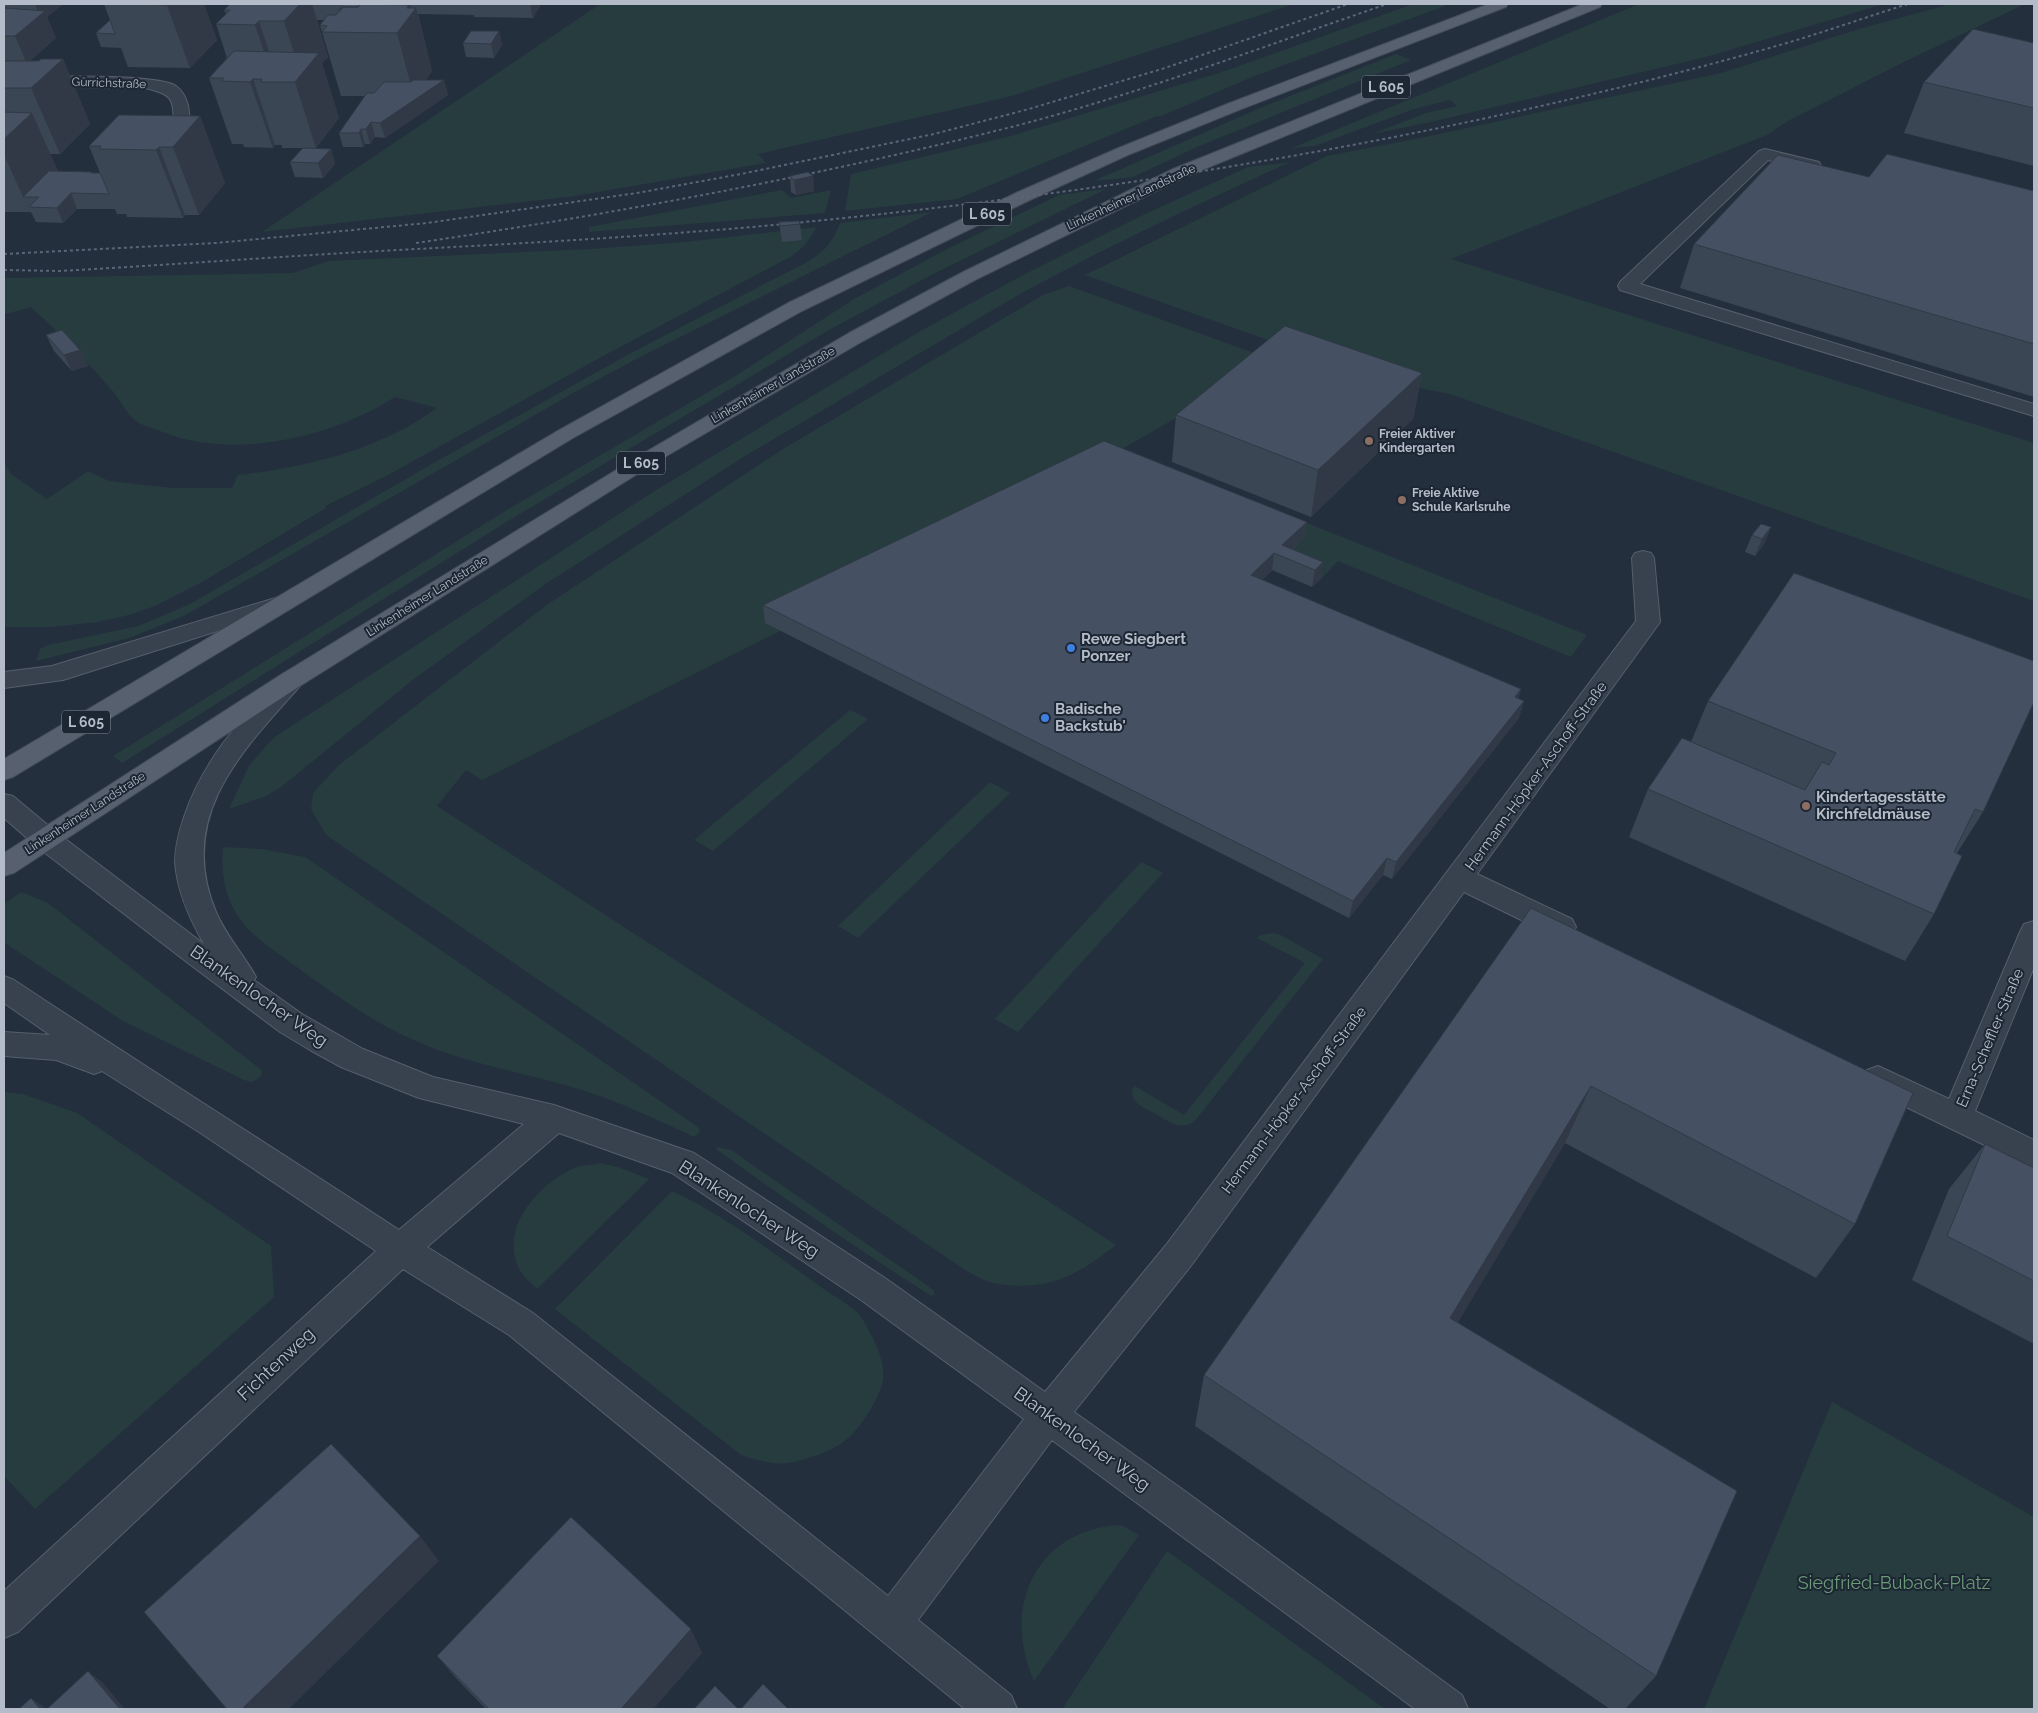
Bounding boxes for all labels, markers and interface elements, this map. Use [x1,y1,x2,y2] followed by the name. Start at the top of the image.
[72,75,146,91] street label: Gürrichstraße
[1362,75,1410,98] road number: L 605
[1064,161,1198,233] street label: Linkenheimer Landstraße
[963,202,1011,225] road number: L 605
[709,344,837,426] street label: Linkenheimer Landstraße
[1379,427,1455,455] place label: Freier Aktiver Kindergarten
[1363,435,1375,447] marker: Freier Aktiver Kindergarten
[617,452,665,474] road number: L 605
[1412,486,1510,514] place label: Freie Aktive Schule Karlsruhe
[1396,494,1408,506] marker: Freie Aktive Schule Karlsruhe
[364,553,490,639] street label: Linkenheimer Landstraße
[1081,630,1186,665] place label: Rewe Siegbert Ponzer
[1065,642,1077,654] marker: Rewe Siegbert Ponzer
[1461,678,1611,874] street label: Hermann-Höpker-Aschoff-Straße
[1055,700,1126,735] place label: Badische Backstub'
[62,710,110,734] road number: L 605
[1039,712,1051,724] marker: Badische Backstub'
[22,769,148,857] street label: Linkenheimer Landstraße
[1816,788,1946,823] place label: Kindertagesstätte Kirchfeldmäuse
[1800,800,1812,812] marker: Kindertagesstätte Kirchfeldmäuse
[186,940,332,1051] street label: Blankenlocher Weg
[1953,966,2027,1110] street label: Erna-Scheffler-Straße
[1218,1003,1370,1197] street label: Hermann-Höpker-Aschoff-Straße
[675,1155,823,1262] street label: Blankenlocher Weg
[233,1323,318,1405] street label: Fichtenweg
[1010,1382,1154,1495] street label: Blankenlocher Weg
[1798,1572,1990,1593] park label: Siegfried-Buback-Platz

